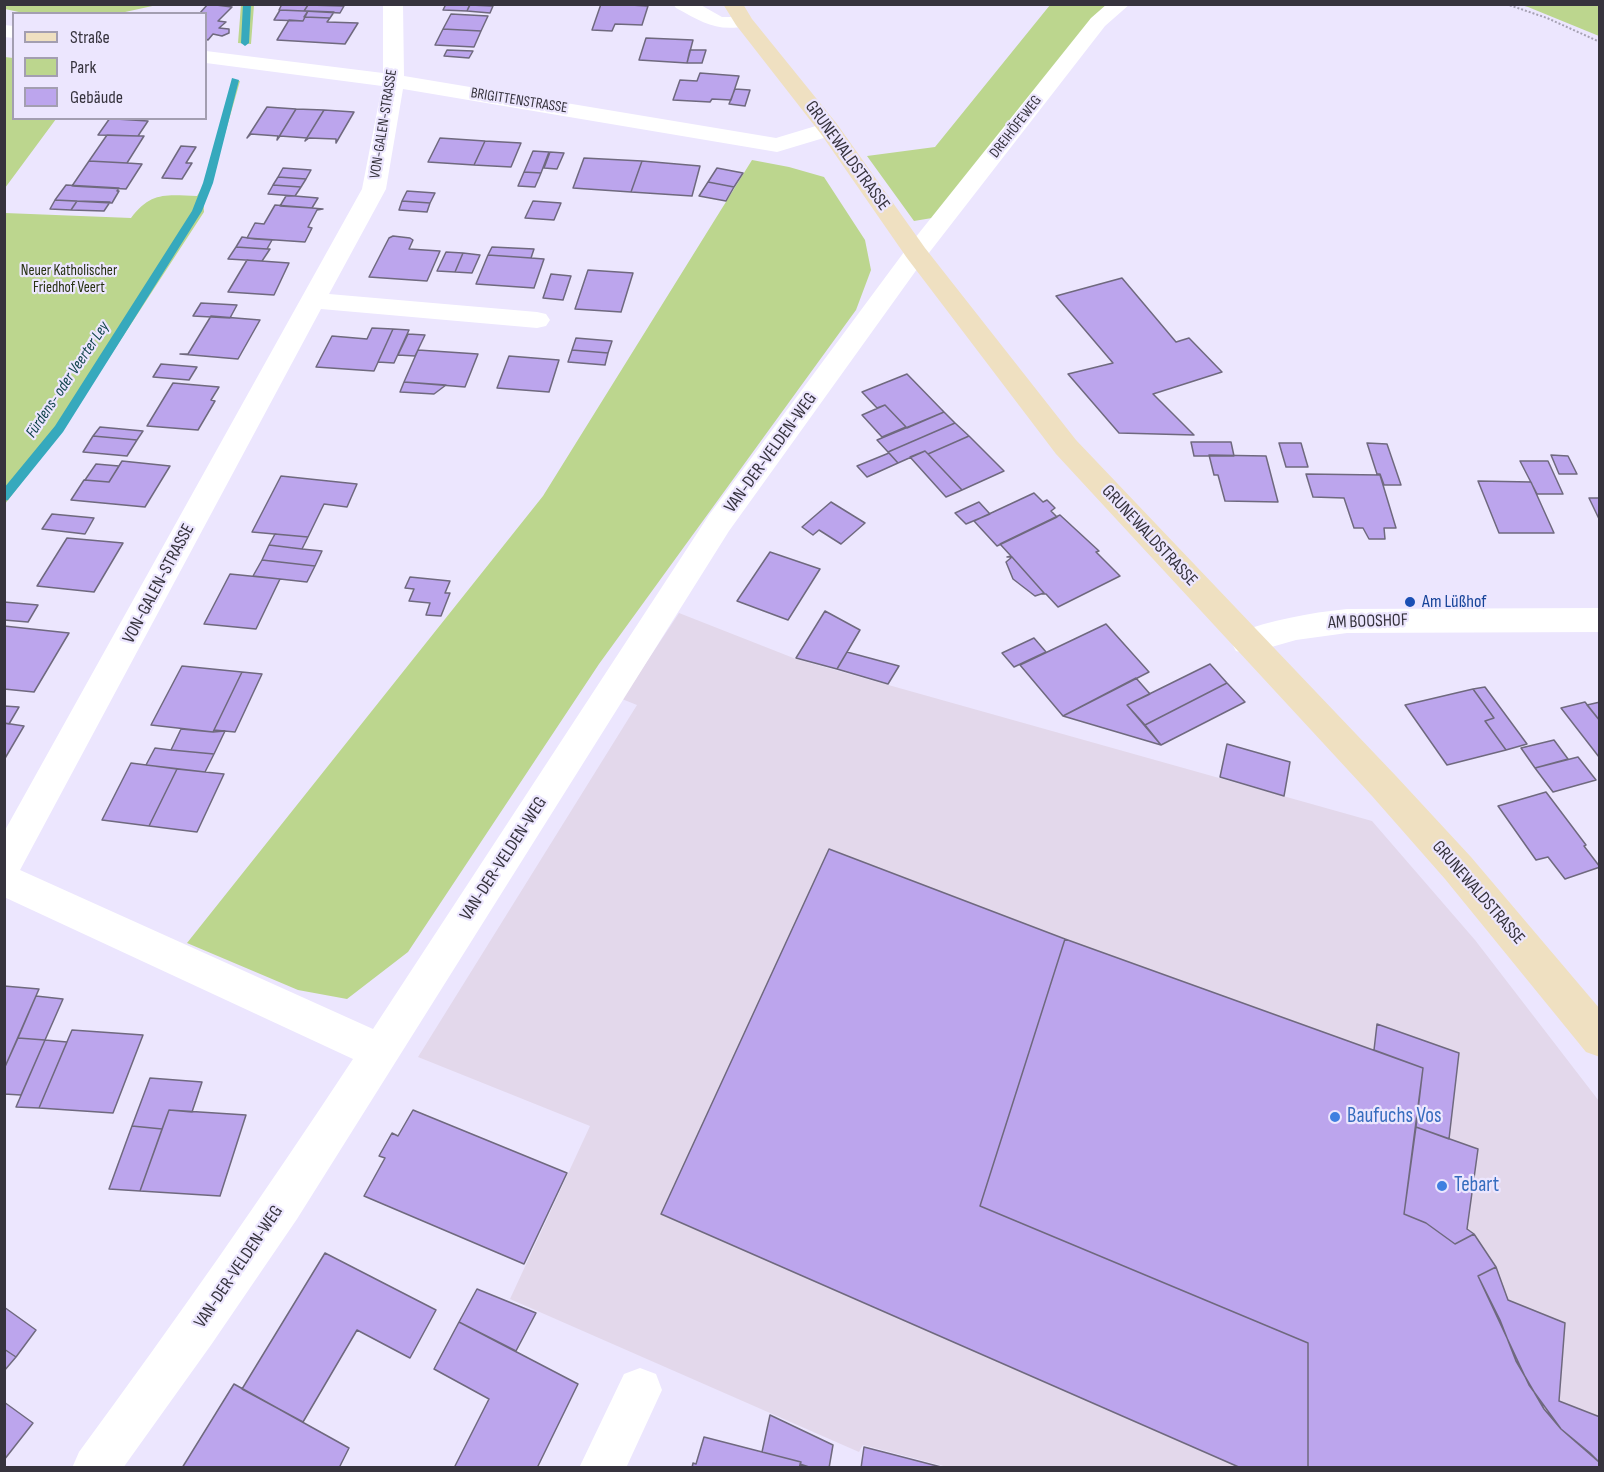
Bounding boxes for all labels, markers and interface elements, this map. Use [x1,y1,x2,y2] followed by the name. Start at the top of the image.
[12,12,207,120] legend
[70,27,110,48] text: Straße
[70,57,96,78] text: Park
[366,68,402,180] street label: VON-GALEN-STRASSE
[469,84,569,118] street label: BRIGITTENSTRASSE
[70,87,123,108] text: Gebäude
[986,92,1046,162] street label: DREIHÖFEWEG
[800,97,894,215] street label: GRUNEWALDSTRASSE
[21,262,117,297] park label: Neuer Katholischer Friedhof Veert
[22,318,114,442] water label: Fürdens- oder Veerter Ley
[720,389,822,517] street label: VAN-DER-VELDEN-WEG
[1097,481,1201,591] street label: GRUNEWALDSTRASSE
[118,520,200,648] street label: VON-GALEN-STRASSE
[1422,591,1487,613] place label: Am Lüßhof
[1403,595,1417,609] marker: Am Lüßhof
[1328,610,1408,634] street label: AM BOOSHOF
[456,793,552,925] street label: VAN-DER-VELDEN-WEG
[1427,837,1529,949] street label: GRUNEWALDSTRASSE
[1347,1104,1441,1130] place label: Baufuchs Vos
[1328,1110,1342,1124] marker: Baufuchs Vos
[1454,1173,1499,1199] place label: Tebart
[1435,1179,1449,1193] marker: Tebart
[190,1202,288,1332] street label: VAN-DER-VELDEN-WEG

